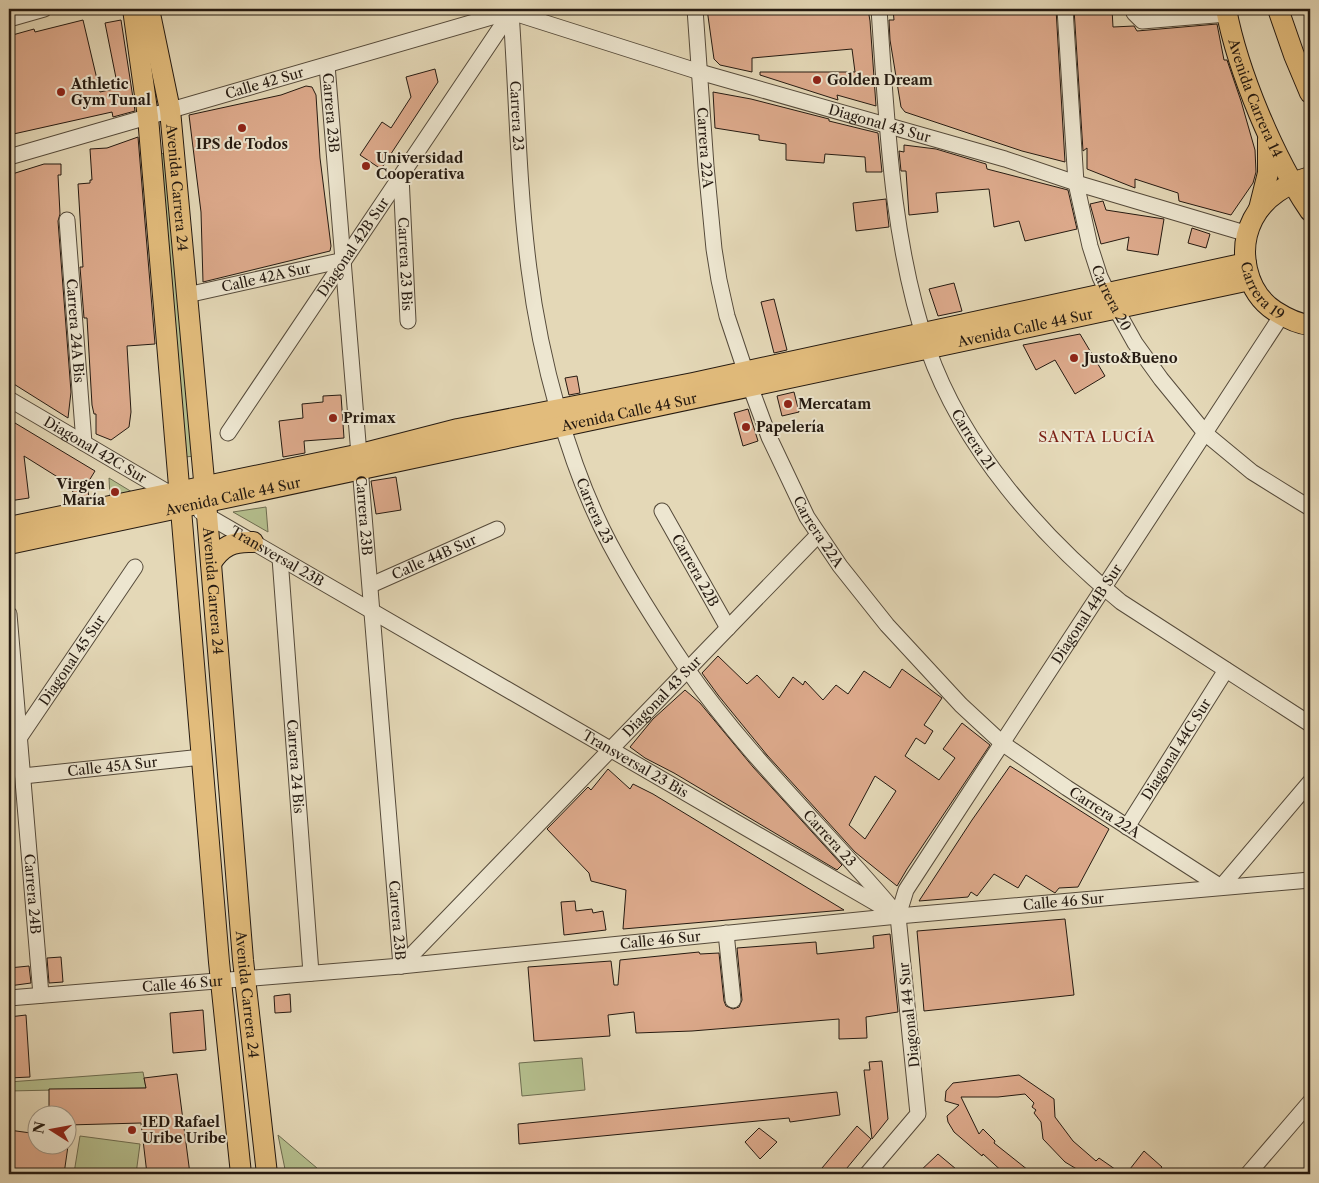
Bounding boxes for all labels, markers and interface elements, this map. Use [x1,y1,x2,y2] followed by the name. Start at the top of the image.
[1224,36,1287,160] street label: Avenida Carrera 14
[223,63,306,103] street label: Calle 42 Sur
[827,71,933,89] place label: Golden Dream
[319,72,343,154] street label: Carrera 23B
[811,74,823,86] marker: Golden Dream
[70,75,151,109] place label: Athletic Gym Tunal
[506,80,528,151] street label: Carrera 23
[55,86,67,98] marker: Athletic Gym Tunal
[826,100,933,146] street label: Diagonal 43 Sur
[693,107,717,189] street label: Carrera 22A
[162,122,192,252] street label: Avenida Carrera 24
[236,122,248,134] marker: IPS de Todos
[196,135,288,153] place label: IPS de Todos
[376,149,465,183] place label: Universidad Cooperativa
[360,160,372,172] marker: Universidad Cooperativa
[313,194,393,300] street label: Diagonal 42B Sur
[394,216,417,311] street label: Carrera 23 Bis
[220,259,312,296] street label: Calle 42A Sur
[1237,260,1288,324] street label: Carrera 19
[1088,263,1135,334] street label: Carrera 20
[62,278,88,383] street label: Carrera 24A Bis
[955,305,1095,351] street label: Avenida Calle 44 Sur
[1081,349,1178,367] place label: Justo&Bueno
[1068,352,1080,364] marker: Justo&Bueno
[559,389,699,435] street label: Avenida Calle 44 Sur
[798,395,871,413] place label: Mercatam
[782,398,794,410] marker: Mercatam
[948,406,1000,473] street label: Carrera 21
[343,409,397,427] place label: Primax
[40,412,150,487] street label: Diagonal 42C Sur
[327,412,339,424] marker: Primax
[756,418,825,436] place label: Papelería
[740,421,752,433] marker: Papelería
[1038,427,1156,446] district label: SANTA LUCÍA
[163,473,302,520] street label: Avenida Calle 44 Sur
[56,475,106,509] place label: Virgen María
[352,475,376,556] street label: Carrera 23B
[572,475,617,547] street label: Carrera 23
[109,486,121,498] marker: Virgen María
[789,493,848,571] street label: Carrera 22A
[227,522,328,590] street label: Transversal 23B
[199,526,227,655] street label: Avenida Carrera 24
[389,530,479,584] street label: Calle 44B Sur
[668,531,723,610] street label: Carrera 22B
[1047,560,1126,667] street label: Diagonal 44B Sur
[35,612,109,709] street label: Diagonal 45 Sur
[619,652,705,741] street label: Diagonal 43 Sur
[1137,695,1215,803] street label: Diagonal 44C Sur
[283,719,308,814] street label: Carrera 24 Bis
[579,726,692,802] street label: Transversal 23 Bis
[67,753,158,780] street label: Calle 45A Sur
[1066,783,1144,842] street label: Carrera 22A
[799,806,860,870] street label: Carrera 23
[20,853,45,935] street label: Carrera 24B
[385,880,409,961] street label: Carrera 23B
[1022,889,1105,914] street label: Calle 46 Sur
[619,927,702,953] street label: Calle 46 Sur
[232,929,263,1059] street label: Avenida Carrera 24
[895,961,923,1069] street label: Diagonal 44 Sur
[141,972,224,996] street label: Calle 46 Sur
[28,1106,78,1156] north arrow
[142,1113,226,1147] place label: IED Rafael Uribe Uribe
[29,1120,49,1135] text: N
[126,1124,138,1136] marker: IED Rafael Uribe Uribe

